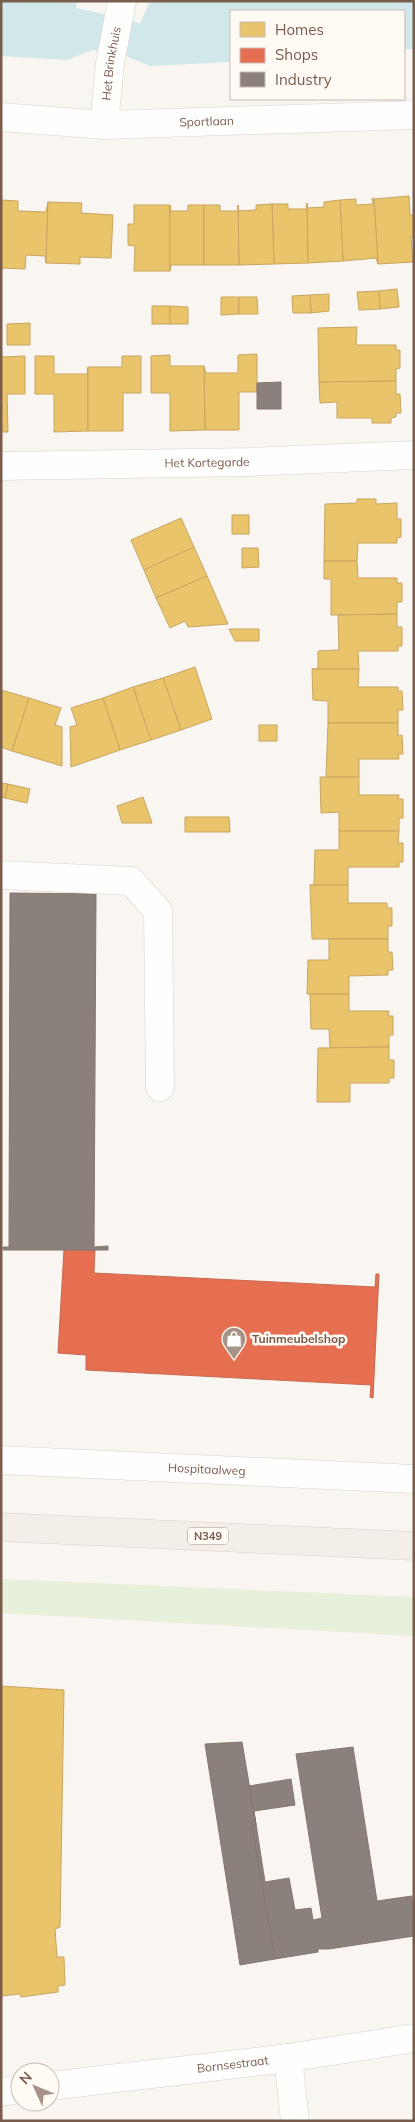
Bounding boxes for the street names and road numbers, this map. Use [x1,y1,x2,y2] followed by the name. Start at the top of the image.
[98,25,124,101] street label: Het Brinkhuis
[179,113,234,130] street label: Sportlaan
[164,454,250,470] street label: Het Kortegarde
[168,1460,246,1478] street label: Hospitaalweg
[188,1528,228,1544] road number: N349
[196,2052,269,2076] street label: Bornsestraat

